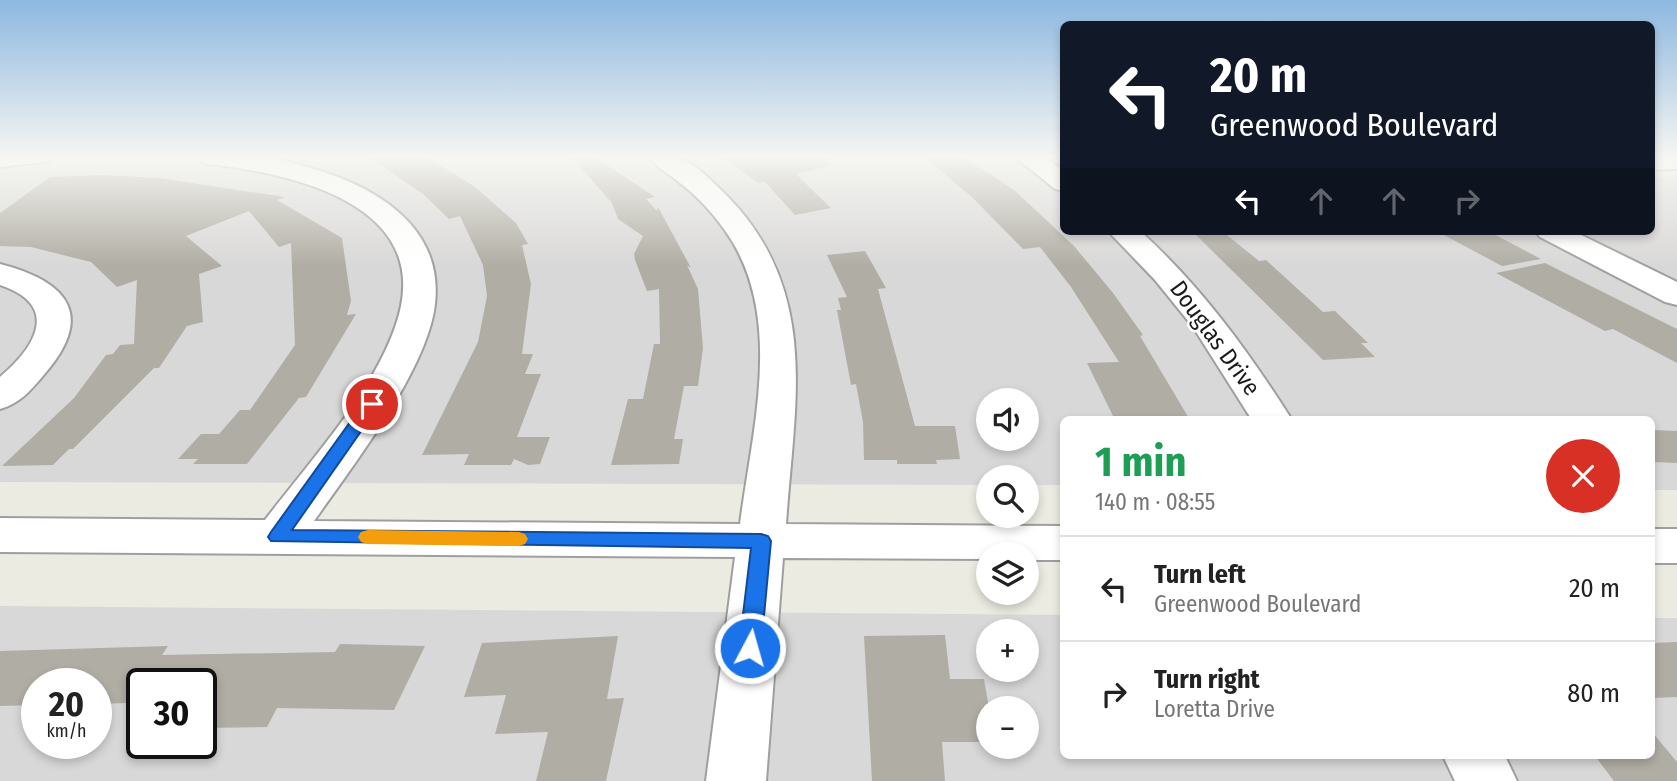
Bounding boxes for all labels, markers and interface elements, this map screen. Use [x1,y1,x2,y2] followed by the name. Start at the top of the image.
[1210,46,1307,105] text: 20 m
[1095,49,1186,140] icon: left
[1210,106,1498,144] text: Greenwood Boulevard
[1229,182,1267,220] icon: left
[1302,182,1340,220] icon: ahead
[1375,182,1413,220] icon: ahead
[1448,182,1486,220] icon: right
[1164,275,1266,401] street label: Douglas Drive
[342,374,402,434] pin
[353,385,391,423] icon: arrive
[976,388,1039,759] map controls
[976,388,1039,451] button: sound
[1095,437,1186,487] text: 1 min
[1546,439,1620,513] button: close
[976,465,1039,528] button: search
[1095,488,1215,516] text: 140 m · 08:55
[976,542,1039,605] button: layers
[1154,559,1246,590] text: Turn left
[1095,570,1133,608] icon: left
[1569,573,1620,604] text: 20 m
[1154,590,1361,618] text: Greenwood Boulevard
[713,611,787,685] position arrow
[976,619,1039,682] button: +
[1154,664,1260,695] text: Turn right
[126,668,217,759] speed limit sign: 30
[1095,675,1133,713] icon: right
[1567,678,1620,709] text: 80 m
[49,683,84,725] text: 20
[1154,695,1275,723] text: Loretta Drive
[976,696,1039,759] button: −
[46,720,87,742] text: km/h

